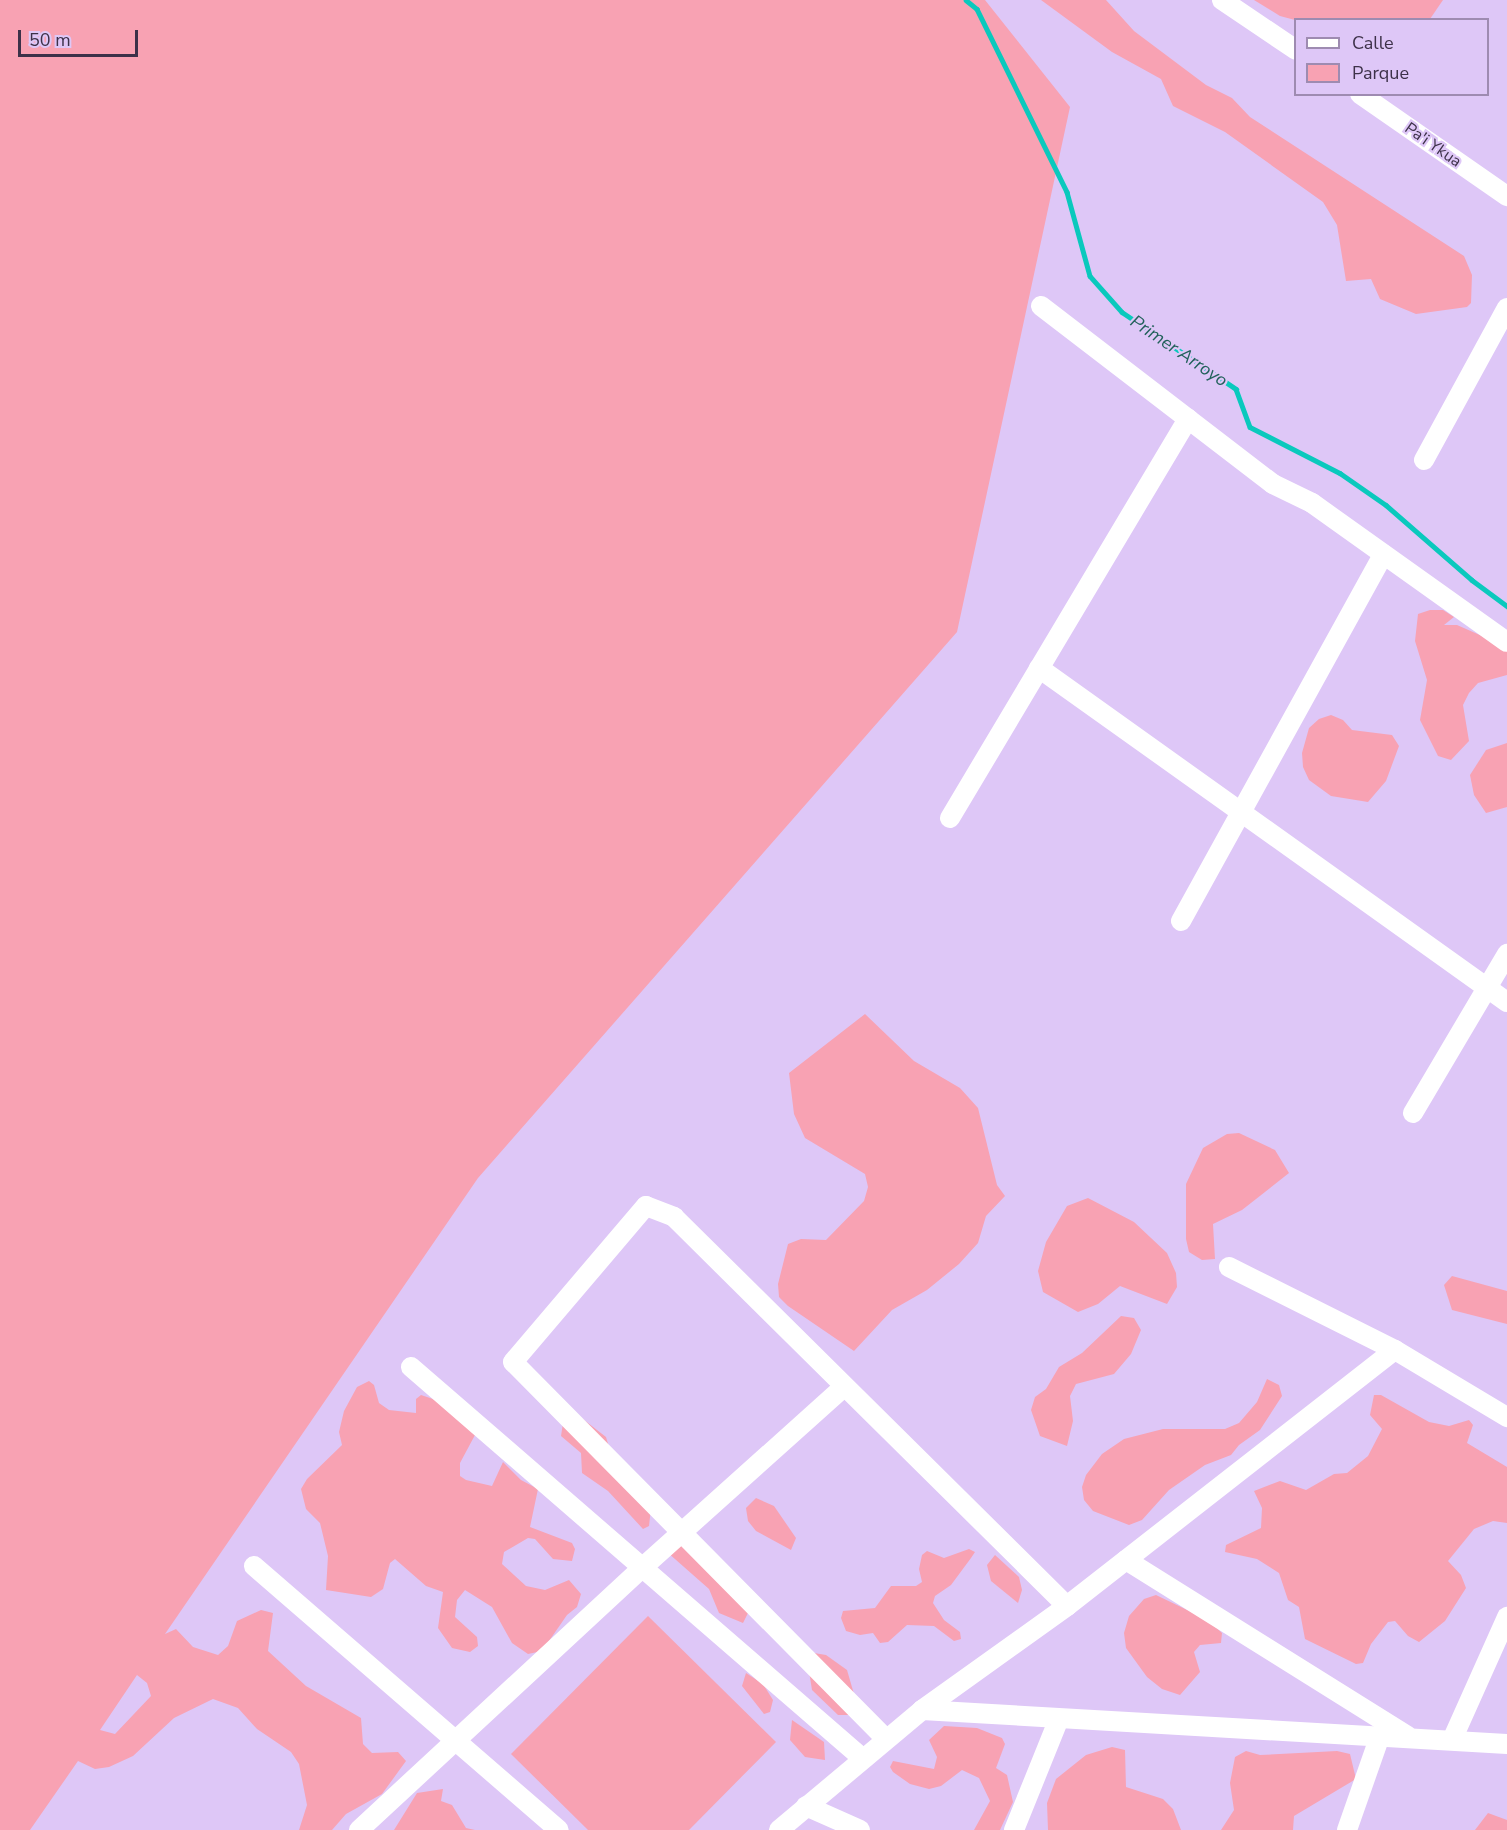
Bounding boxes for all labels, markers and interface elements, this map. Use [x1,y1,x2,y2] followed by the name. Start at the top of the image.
[21,18,141,56] scale bar
[1294,18,1489,96] legend
[29,28,71,52] text: 50 m
[1352,31,1394,55] text: Calle
[1352,61,1409,85] text: Parque
[1401,119,1465,171] street label: Pa'i Ykua
[1126,311,1232,391] water label: Primer Arroyo

